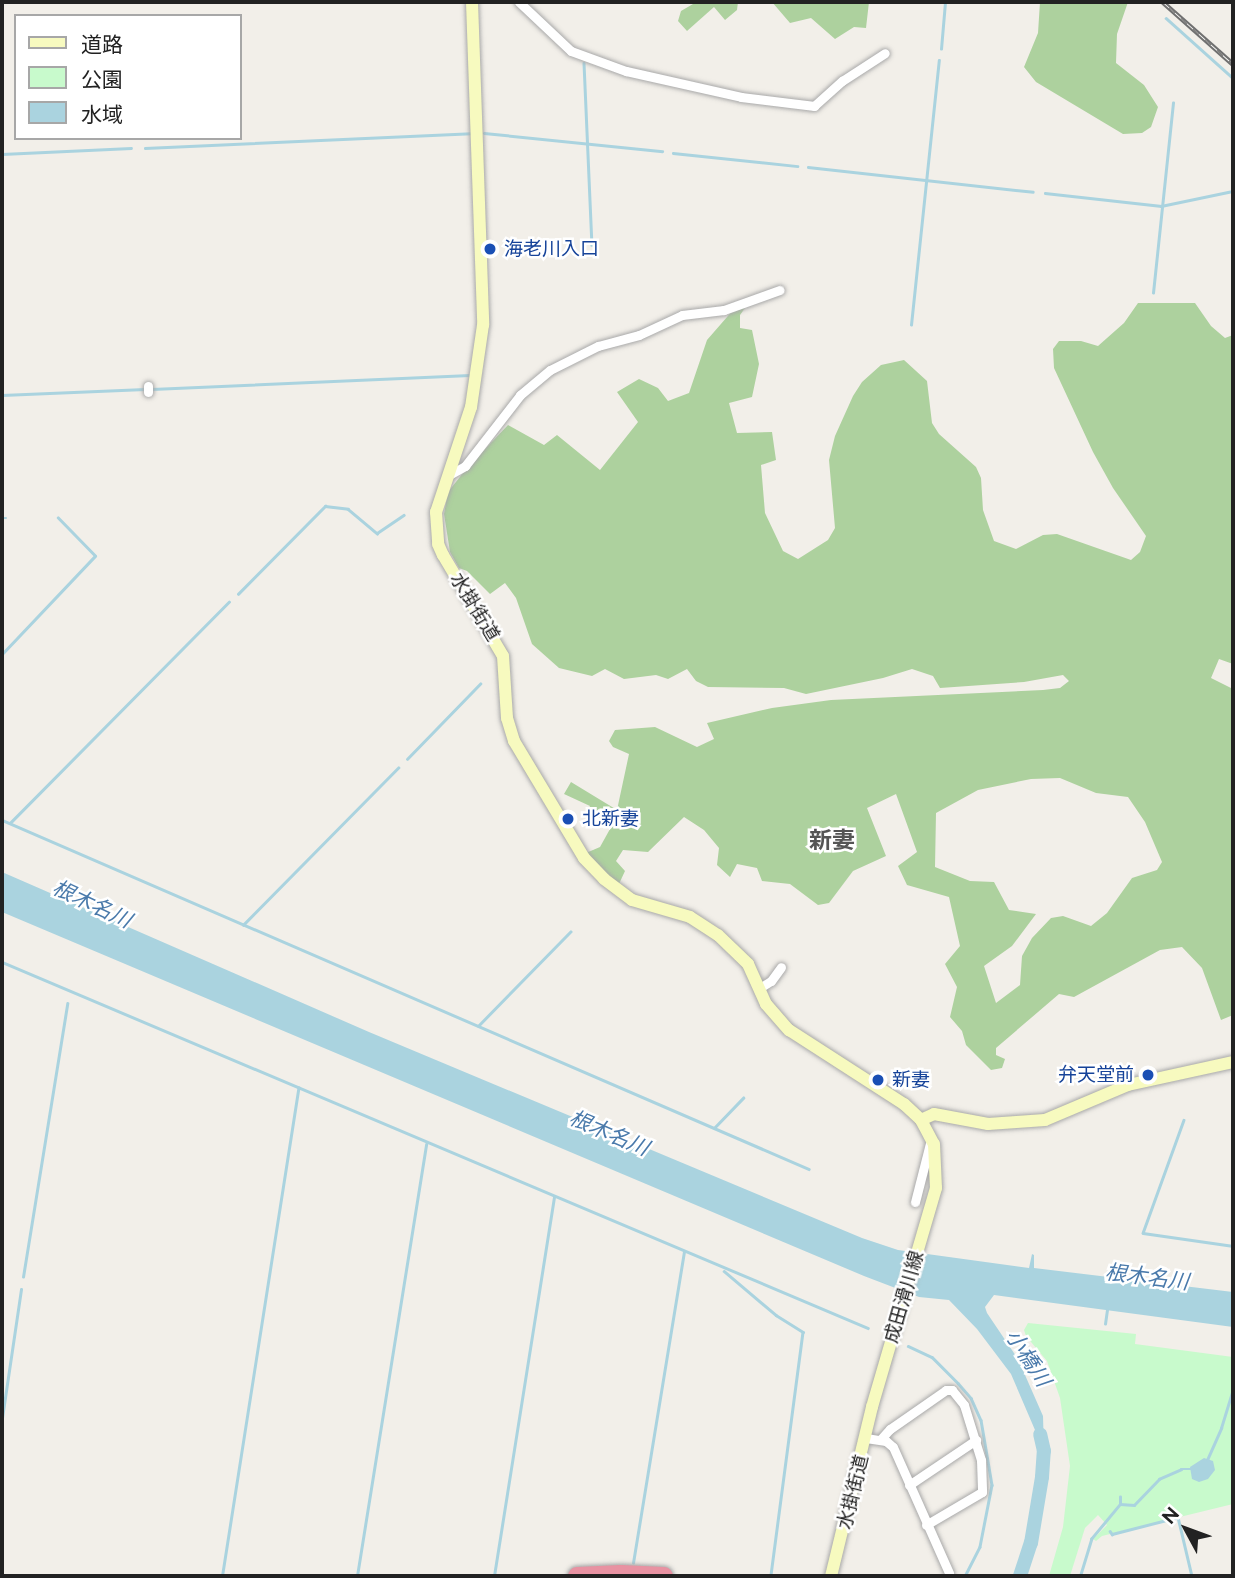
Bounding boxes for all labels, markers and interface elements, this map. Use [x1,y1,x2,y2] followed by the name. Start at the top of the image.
[14,14,242,140] legend
[81,32,123,57] text: 道路
[81,67,123,92] text: 公園
[81,102,123,127] text: 水域
[504,238,599,260] place label: 海老川入口
[482,241,498,257] marker: 海老川入口
[446,569,504,645] street label: 水掛街道
[582,808,639,830] place label: 北新妻
[560,811,576,827] marker: 北新妻
[809,826,855,854] district label: 新妻
[49,875,135,933] water label: 根木名川
[1058,1064,1134,1086] place label: 弁天堂前
[1140,1067,1156,1083] marker: 弁天堂前
[892,1069,930,1091] place label: 新妻
[870,1072,886,1088] marker: 新妻
[565,1105,653,1161] water label: 根木名川
[880,1248,928,1346] street label: 成田滑川線
[1104,1259,1190,1295] water label: 根木名川
[1000,1325,1056,1391] water label: 小橋川
[833,1452,873,1532] street label: 水掛街道
[1151,1494,1221,1564] north arrow
[1157,1503,1183,1528] text: N

